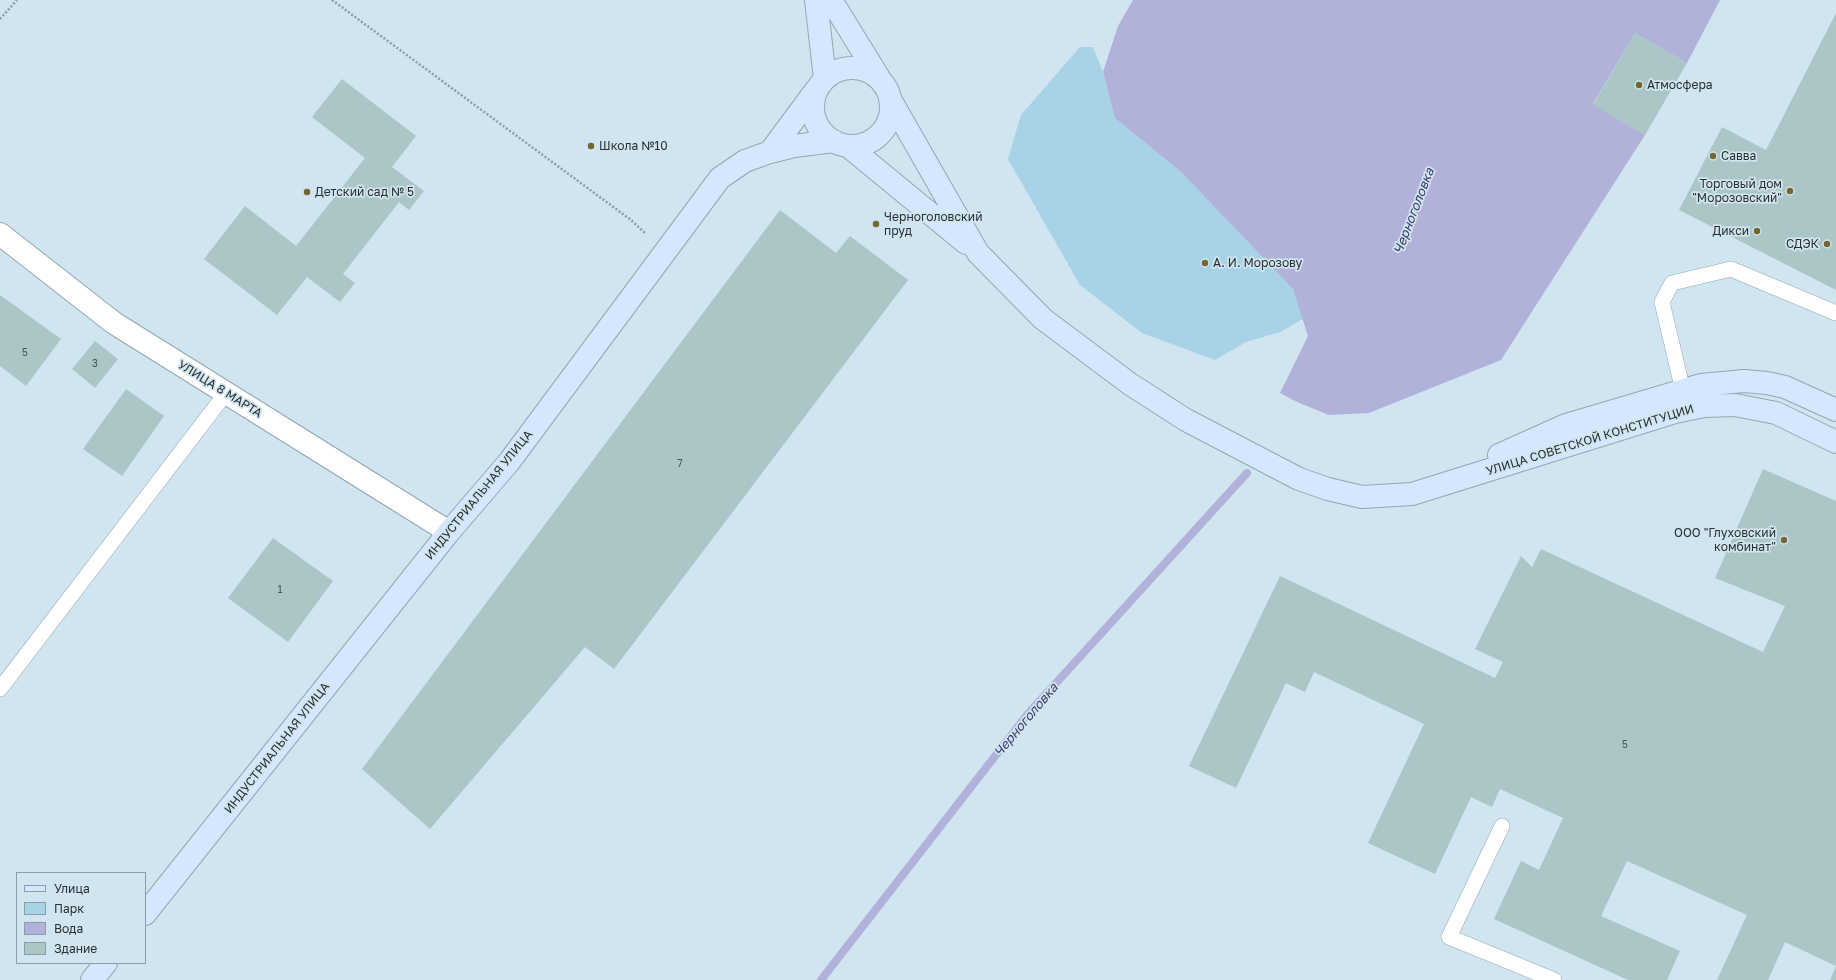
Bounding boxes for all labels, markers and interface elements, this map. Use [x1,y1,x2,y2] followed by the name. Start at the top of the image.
[1647,78,1713,92] place label: Атмосфера
[1634,80,1644,90] marker: Атмосфера
[599,139,668,153] place label: Школа №10
[586,141,596,151] marker: Школа №10
[1721,149,1756,163] place label: Савва
[1708,151,1718,161] marker: Савва
[1390,166,1438,256] water label: Черноголовка
[1692,177,1782,205] place label: Торговый дом "Морозовский"
[315,185,414,199] place label: Детский сад № 5
[1785,186,1795,196] marker: Торговый дом "Морозовский"
[302,187,312,197] marker: Детский сад № 5
[884,210,982,238] place label: Черноголовский пруд
[871,219,881,229] marker: Черноголовский пруд
[1712,224,1749,238] place label: Дикси
[1752,226,1762,236] marker: Дикси
[1786,237,1819,251] place label: СДЭК
[1822,239,1832,249] marker: СДЭК
[1213,256,1302,270] place label: А. И. Морозову
[1200,258,1210,268] marker: А. И. Морозову
[22,347,28,359] house number: 5
[175,357,265,421] street label: УЛИЦА 8 МАРТА
[92,358,98,370] house number: 3
[1484,401,1696,479] street label: УЛИЦА СОВЕТСКОЙ КОНСТИТУЦИИ
[422,427,536,563] street label: ИНДУСТРИАЛЬНАЯ УЛИЦА
[677,458,683,470] house number: 7
[1674,526,1776,554] place label: ООО "Глуховский комбинат"
[1779,535,1789,545] marker: ООО "Глуховский комбинат"
[278,584,282,596] house number: 1
[221,680,333,816] street label: ИНДУСТРИАЛЬНАЯ УЛИЦА
[991,680,1061,760] water label: Черноголовка
[1622,739,1628,751] house number: 5
[16,872,146,964] legend
[54,881,90,896] text: Улица
[54,901,84,916] text: Парк
[54,921,83,936] text: Вода
[54,941,97,956] text: Здание

